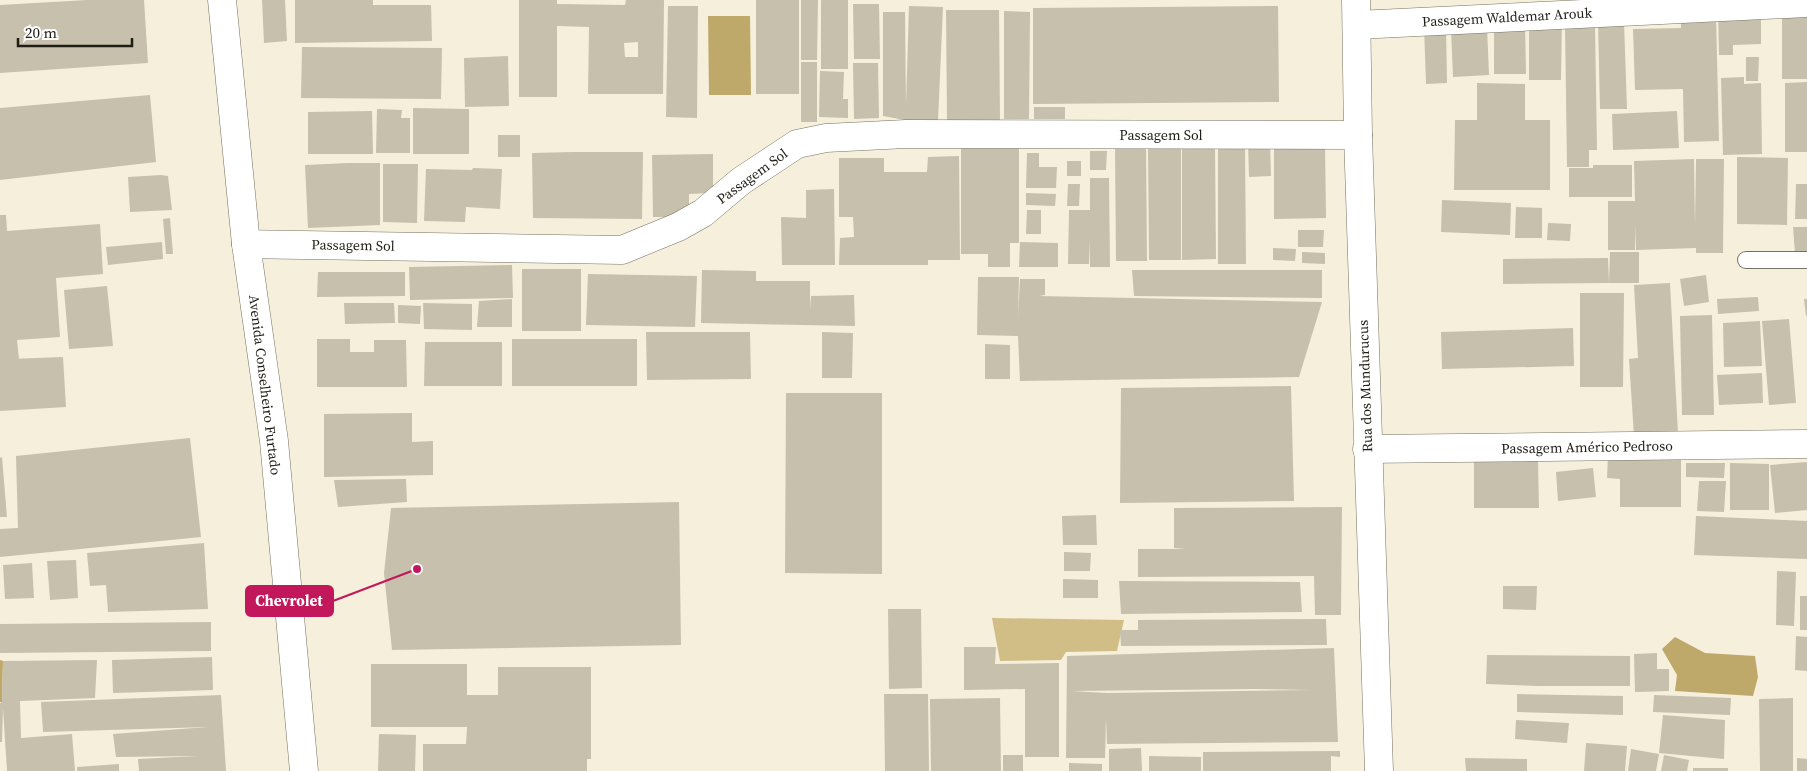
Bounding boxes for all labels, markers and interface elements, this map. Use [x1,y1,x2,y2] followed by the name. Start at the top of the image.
[1421,3,1593,31] street label: Passagem Waldemar Arouk
[18,15,131,47] scale bar
[25,22,57,43] text: 20 m
[1119,125,1203,145] street label: Passagem Sol
[712,143,792,209] street label: Passagem Sol
[311,234,395,256] street label: Passagem Sol
[244,294,286,477] street label: Avenida Conselheiro Furtado
[1353,319,1377,453] street label: Rua dos Mundurucus
[1501,435,1673,458] street label: Passagem Américo Pedroso
[246,586,333,616] callout: Chevrolet
[255,590,323,611] text: Chevrolet

